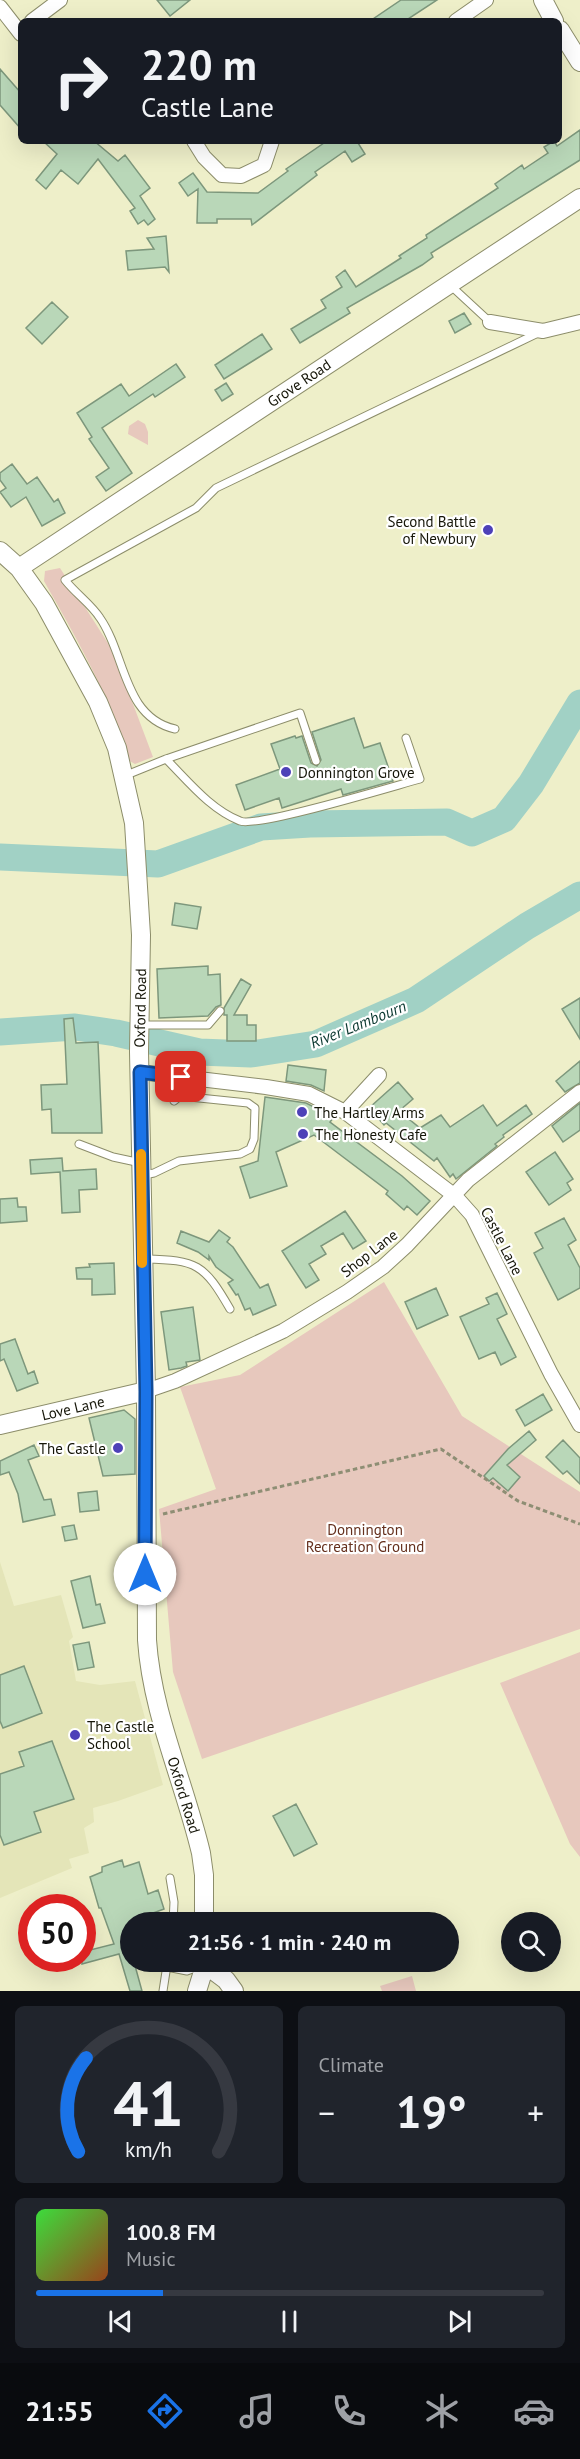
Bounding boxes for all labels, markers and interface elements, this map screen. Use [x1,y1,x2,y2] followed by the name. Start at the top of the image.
[141,37,257,92] text: 220 m
[42,42,120,120] icon: right
[141,90,274,124] text: Castle Lane
[264,355,334,411] street label: Grove Road
[387,512,476,548] place label: Second Battle of Newbury
[481,523,495,537] marker: Second Battle of Newbury
[298,763,415,782] place label: Donnington Grove
[279,765,293,779] marker: Donnington Grove
[130,968,150,1048] street label: Oxford Road
[307,996,409,1052] water label: River Lambourn
[155,1051,206,1102] pin
[164,1060,197,1093] icon: arrive
[314,1103,424,1122] place label: The Hartley Arms
[295,1105,309,1119] marker: The Hartley Arms
[315,1125,427,1144] place label: The Honesty Cafe
[296,1127,310,1141] marker: The Honesty Cafe
[477,1204,527,1278] street label: Castle Lane
[337,1225,401,1281] street label: Shop Lane
[40,1392,106,1424] street label: Love Lane
[39,1439,106,1458] place label: The Castle
[111,1441,125,1455] marker: The Castle
[306,1520,424,1556] park label: Donnington Recreation Ground
[113,1542,177,1606] position arrow
[87,1717,154,1753] place label: The Castle School
[68,1728,82,1742] marker: The Castle School
[163,1754,205,1836] street label: Oxford Road
[18,1894,96,1972] speed limit sign: 50
[501,1912,561,1972] map controls
[501,1912,561,1972] button: search
[188,1928,391,1956] text: 21:56 · 1 min · 240 m
[319,2052,384,2078] text: Climate
[113,2062,184,2143] text: 41
[396,2082,467,2140] text: 19°
[319,2091,335,2134] text: −
[527,2091,544,2134] text: +
[125,2135,172,2163] text: km/h
[126,2218,216,2246] text: 100.8 FM
[126,2246,175,2272] text: Music
[104,2305,137,2338] icon: previous
[273,2305,306,2338] icon: pause
[443,2305,476,2338] icon: next
[144,2390,186,2432] icon: directions
[236,2390,278,2432] icon: music
[328,2390,370,2432] icon: phone
[421,2390,463,2432] icon: climate
[513,2390,555,2432] icon: car
[25,2394,94,2428] text: 21:55

